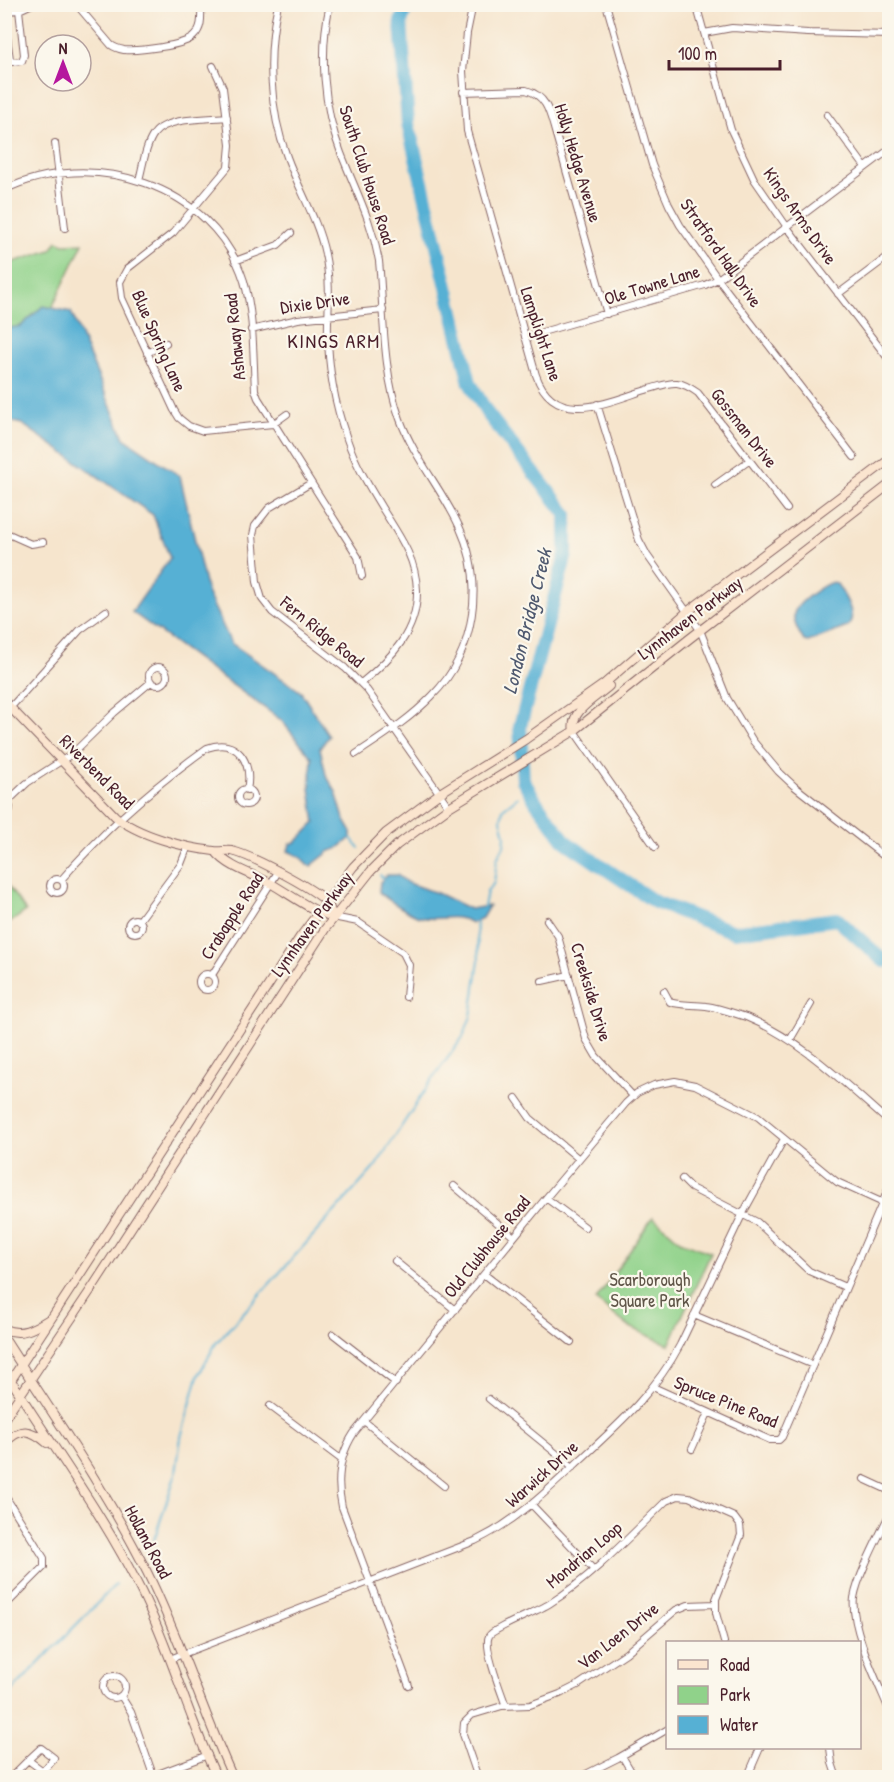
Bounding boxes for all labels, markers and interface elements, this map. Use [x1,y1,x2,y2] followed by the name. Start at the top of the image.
[33,33,93,93] north arrow
[669,33,780,71] scale bar
[59,37,68,59] text: N
[678,41,717,66] text: 100 m
[549,100,608,225] street label: Holly Hedge Avenue
[333,102,402,247] street label: South Club House Road
[758,162,843,269] street label: Kings Arms Drive
[675,193,768,312] street label: Stratford Hall Drive
[601,258,703,311] street label: Ole Towne Lane
[515,284,568,384] street label: Lamplight Lane
[279,285,351,320] street label: Dixie Drive
[126,286,193,396] street label: Blue Spring Lane
[218,292,251,382] street label: Ashaway Road
[287,327,381,354] district label: KINGS ARM
[705,382,784,473] street label: Gossman Drive
[495,544,559,696] water label: London Bridge Creek
[632,570,747,665] street label: Lynnhaven Parkway
[274,589,369,673] street label: Fern Ridge Road
[54,729,140,815] street label: Riverbend Road
[265,866,359,982] street label: Lynnhaven Parkway
[194,867,269,964] street label: Crabapple Road
[565,940,618,1044] street label: Creekside Drive
[438,1190,536,1303] street label: Old Clubhouse Road
[610,1267,691,1313] park label: Scarborough Square Park
[671,1369,782,1434] street label: Spruce Pine Road
[500,1434,583,1513] street label: Warwick Drive
[119,1501,178,1583] street label: Holland Road
[540,1515,627,1594] street label: Mondrian Loop
[572,1596,663,1675] street label: Van Loen Drive
[666,1641,861,1749] legend
[720,1652,750,1677] text: Road
[720,1682,751,1707] text: Park
[720,1712,758,1737] text: Water

